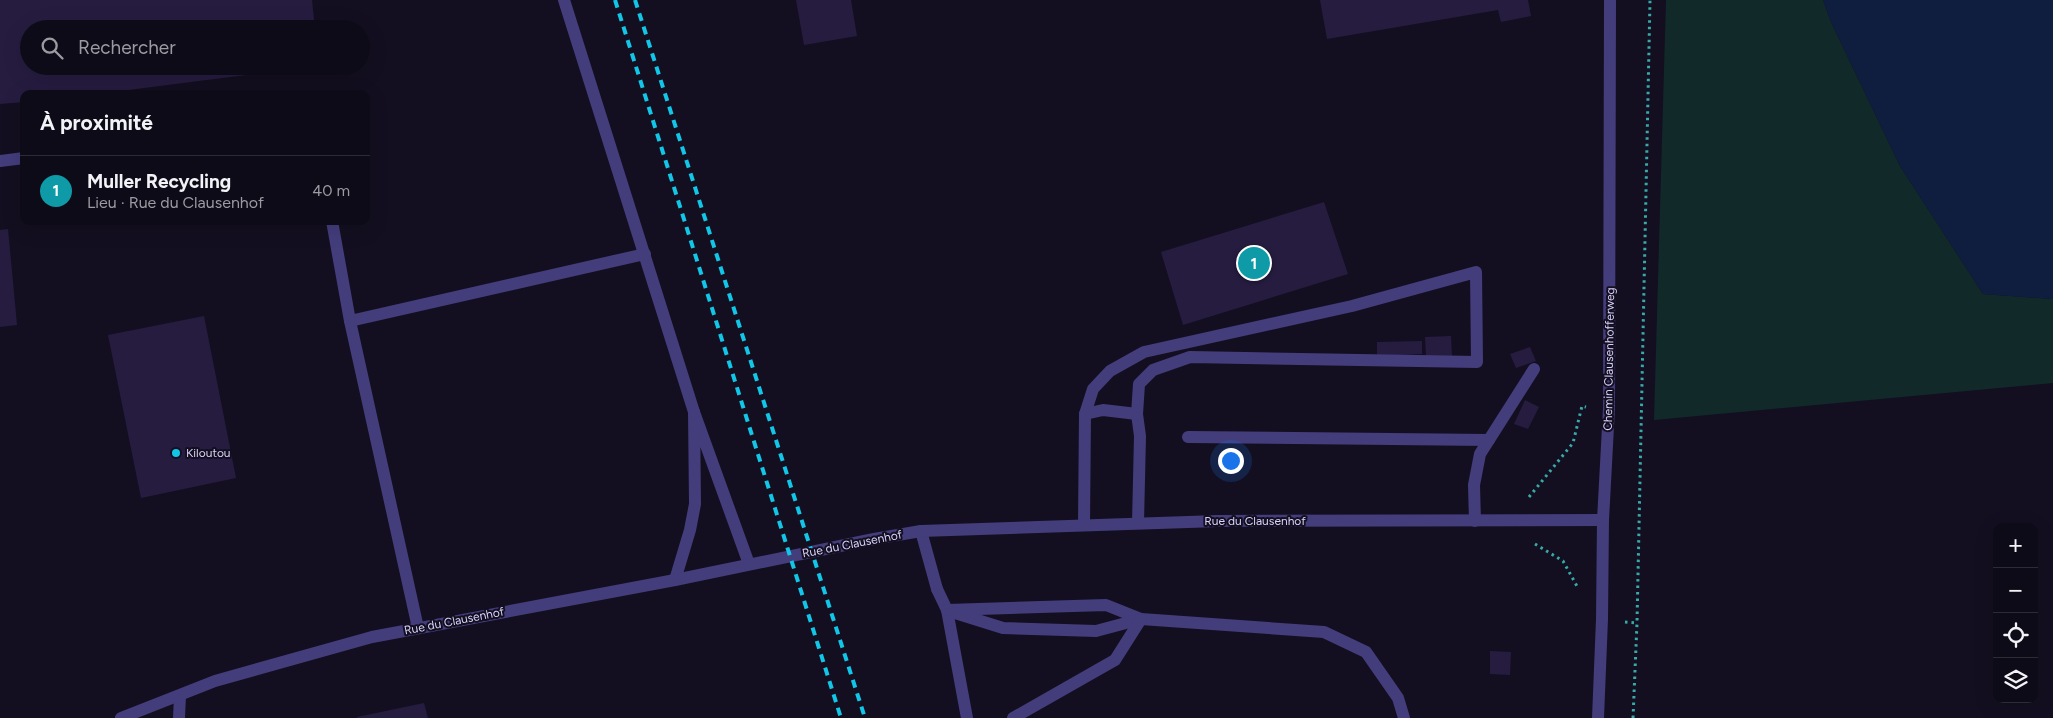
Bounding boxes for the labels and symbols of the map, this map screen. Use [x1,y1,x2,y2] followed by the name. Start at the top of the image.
[1238,244,1270,282] pin: 1
[1601,287,1617,431] street label: Chemin Clausenhofferweg
[186,446,231,460] place label: Kiloutou
[170,447,182,459] marker: Kiloutou
[1218,448,1244,474] your location
[1204,514,1306,528] street label: Rue du Clausenhof
[801,527,904,561] street label: Rue du Clausenhof
[403,604,506,638] street label: Rue du Clausenhof

